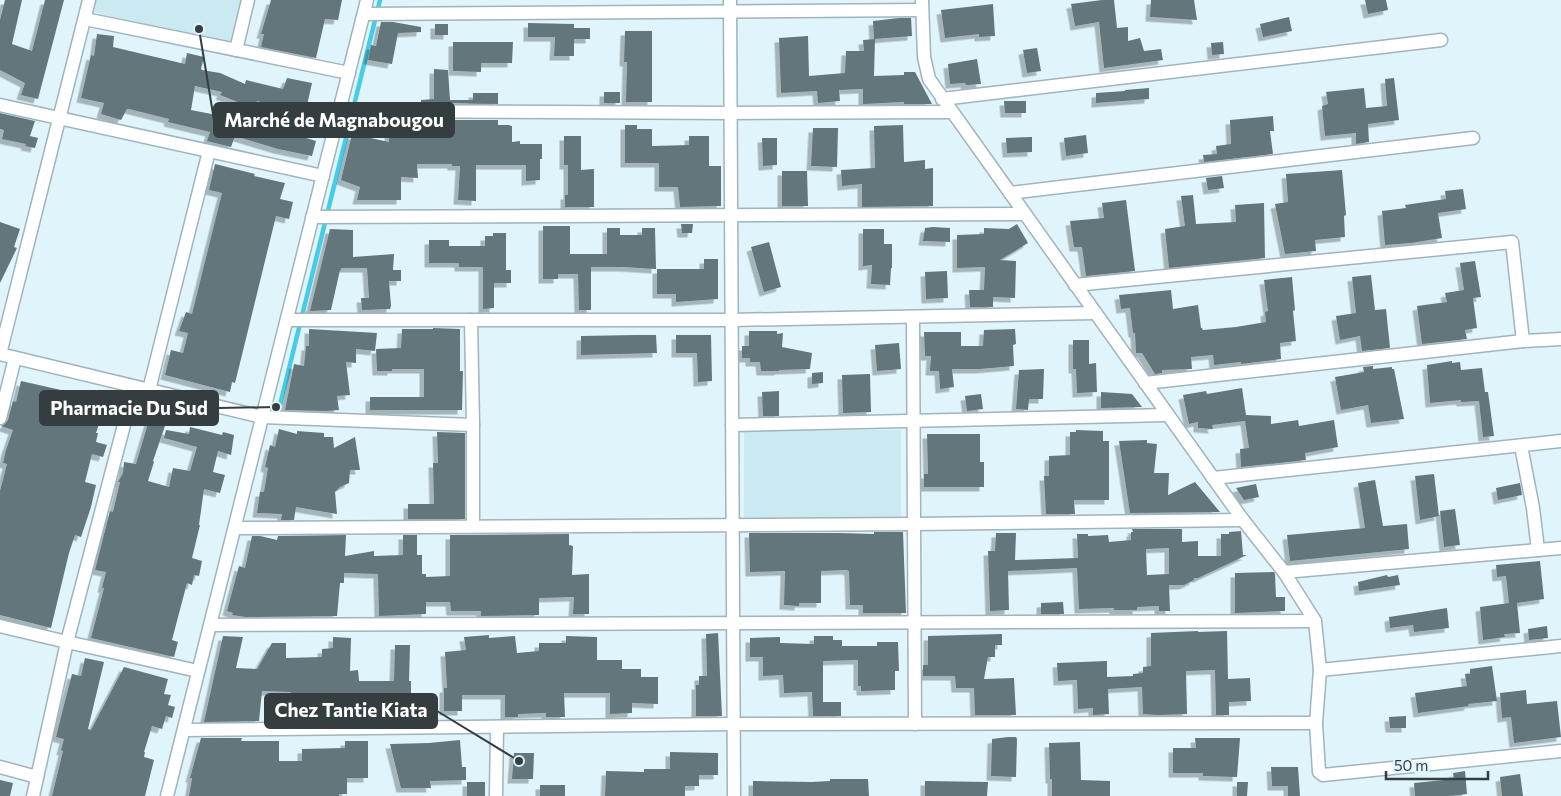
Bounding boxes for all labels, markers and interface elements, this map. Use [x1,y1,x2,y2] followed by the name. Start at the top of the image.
[214,103,454,137] callout: Marché de Magnabougou
[224,108,444,131] text: Marché de Magnabougou
[40,391,218,425] callout: Pharmacie Du Sud
[50,396,208,419] text: Pharmacie Du Sud
[265,694,437,728] callout: Chez Tantie Kiata
[275,698,427,721] text: Chez Tantie Kiata
[1386,748,1488,780] scale bar
[1394,756,1428,774] text: 50 m

